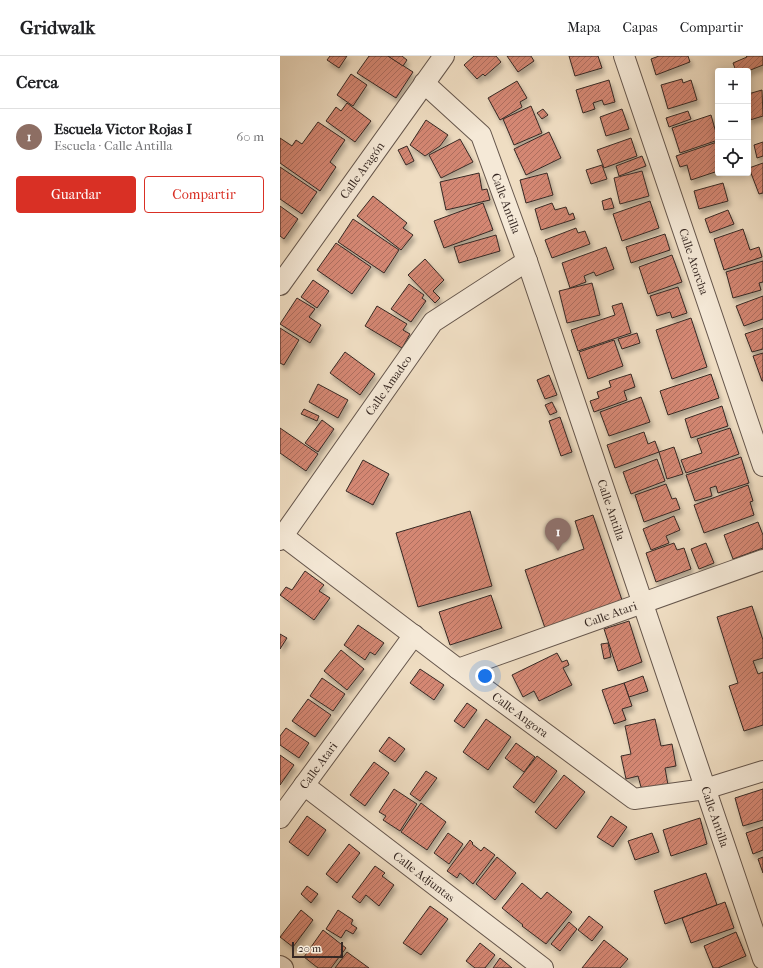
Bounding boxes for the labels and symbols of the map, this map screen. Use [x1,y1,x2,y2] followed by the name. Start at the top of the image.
[337,139,387,201] street label: Calle Aragón
[489,171,524,236] street label: Calle Antilla
[676,226,712,297] street label: Calle Atorcha
[363,352,415,418] street label: Calle Amadeo
[594,478,628,543] street label: Calle Antilla
[545,518,571,551] pin: 1
[582,598,639,630] street label: Calle Atari
[475,666,495,686] your location
[489,689,551,741] street label: Calle Angora
[297,739,341,792] street label: Calle Atari
[698,784,732,850] street label: Calle Antilla
[390,849,458,905] street label: Calle Adjuntas
[292,940,343,959] scale bar

